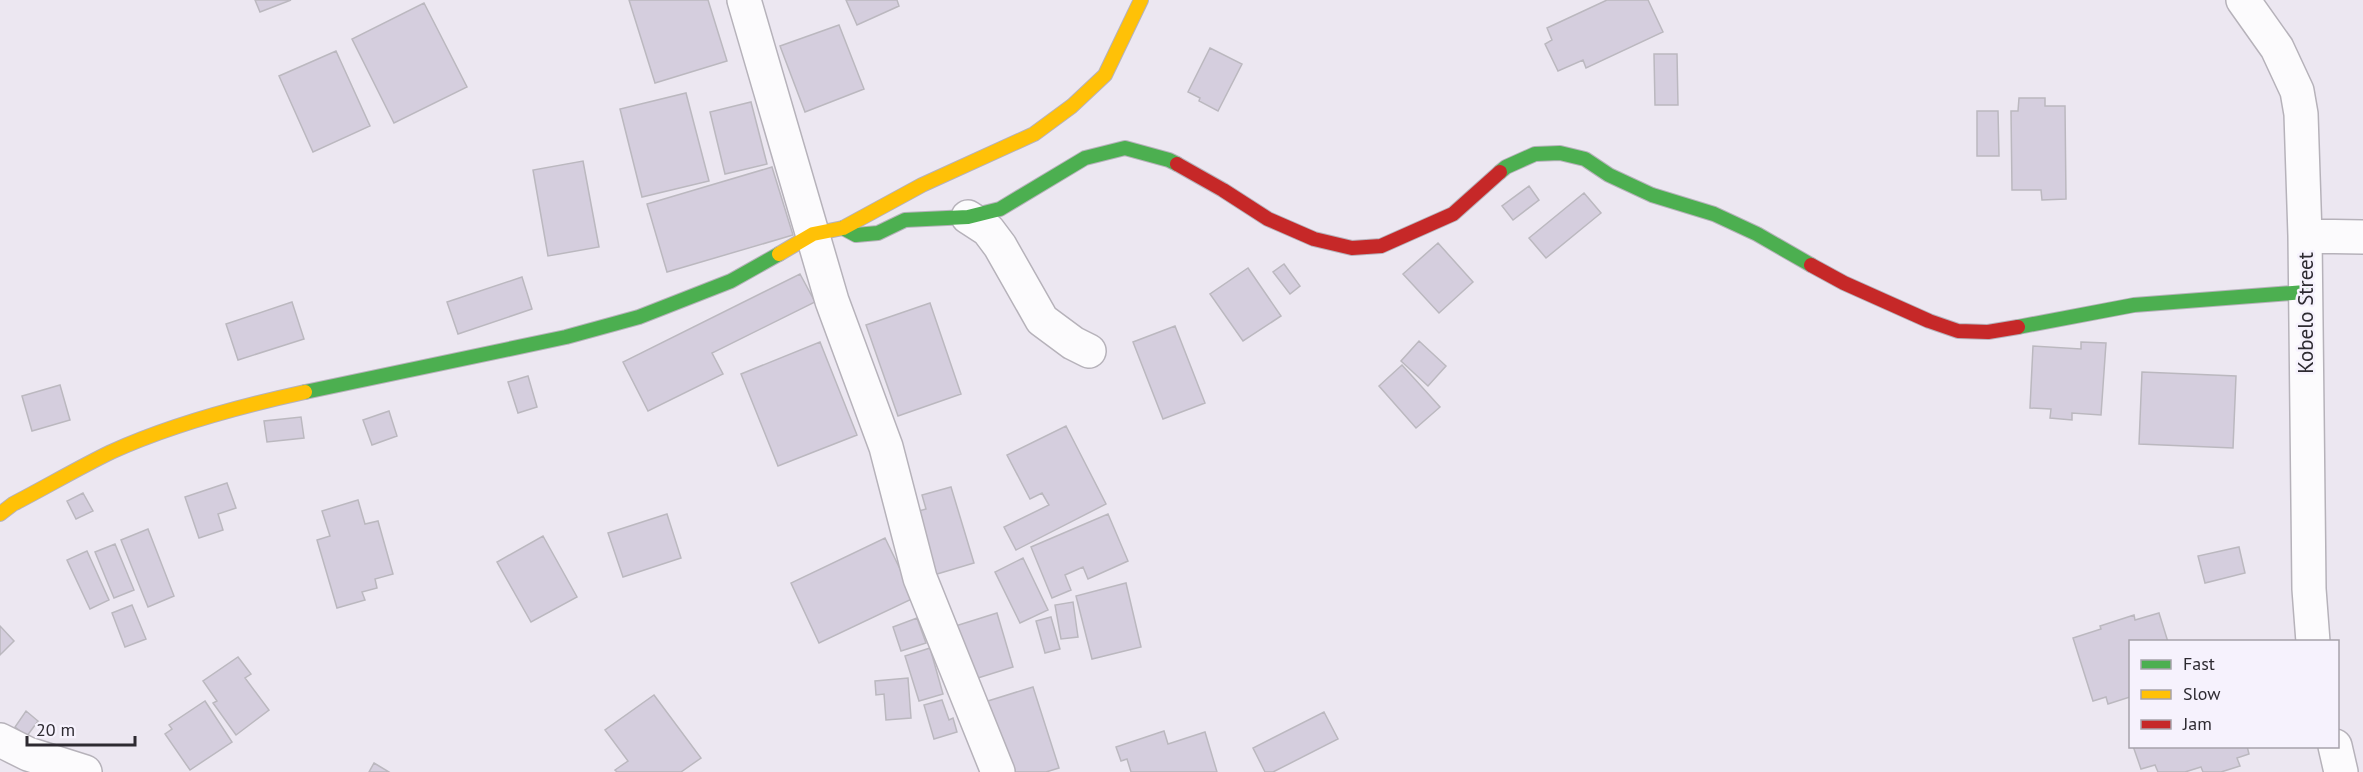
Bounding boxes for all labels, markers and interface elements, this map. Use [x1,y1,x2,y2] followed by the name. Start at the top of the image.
[2292,252,2319,374] street label: Kobelo Street
[2129,640,2339,748] legend
[2183,652,2215,675] text: Fast
[2183,682,2221,705] text: Slow
[27,709,135,747] scale bar
[2182,712,2212,735] text: Jam
[36,718,75,741] text: 20 m

